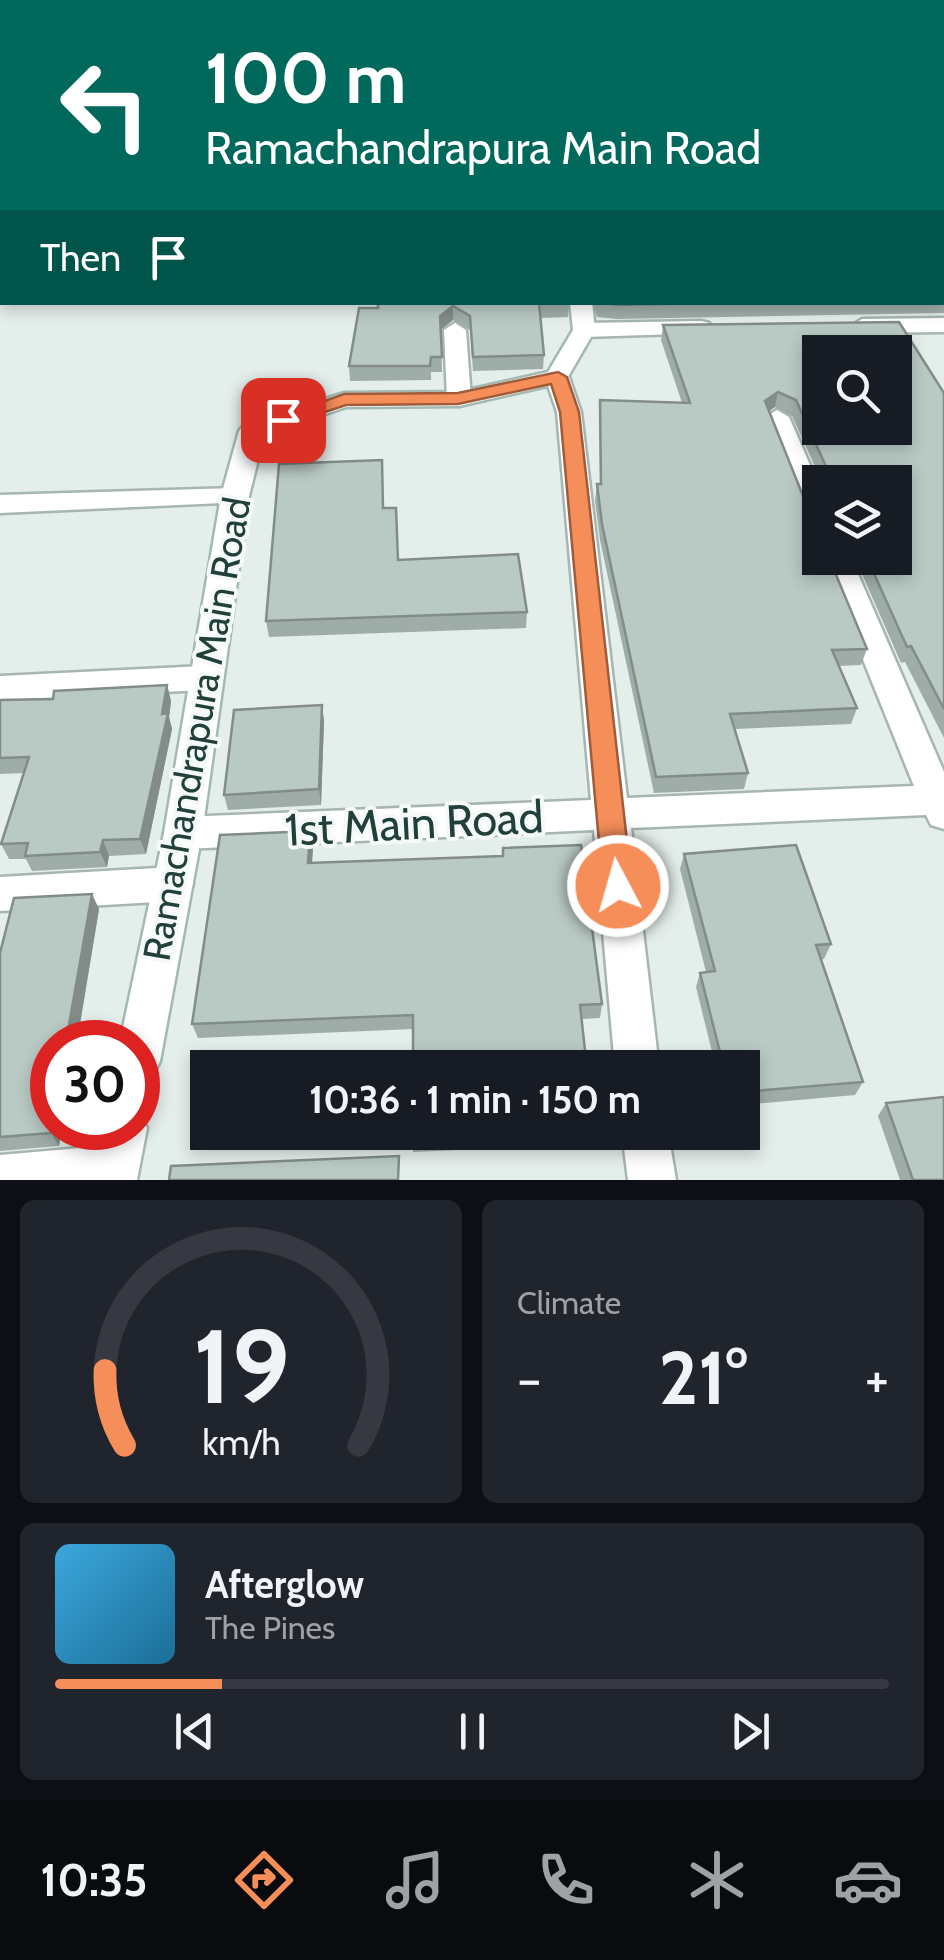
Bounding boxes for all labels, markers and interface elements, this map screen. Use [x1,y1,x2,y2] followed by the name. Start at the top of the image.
[205,35,406,121] text: 100 m
[40,40,170,170] icon: left
[205,121,761,175] text: Ramachandrapura Main Road
[141,230,196,285] icon: arrive
[40,234,121,281] text: Then
[802,335,912,575] map controls
[802,335,912,445] button: search
[241,378,326,463] pin
[256,393,311,448] icon: arrive
[802,465,912,575] button: layers
[133,494,260,964] street label: Ramachandrapura Main Road
[283,789,545,857] street label: 1st Main Road
[566,834,670,938] position arrow
[30,1020,160,1150] speed limit sign: 30
[309,1076,641,1123] text: 10:36 · 1 min · 150 m
[517,1283,621,1322] text: Climate
[193,1303,289,1429] text: 19
[658,1332,748,1423] text: 21°
[517,1345,541,1412] text: −
[865,1345,889,1412] text: +
[202,1421,280,1464] text: km/h
[205,1561,364,1608] text: Afterglow
[205,1608,335,1647] text: The Pines
[167,1704,222,1759] icon: previous
[445,1704,500,1759] icon: pause
[723,1704,778,1759] icon: next
[229,1845,299,1915] icon: directions
[380,1845,450,1915] icon: music
[531,1845,601,1915] icon: phone
[682,1845,752,1915] icon: climate
[833,1845,903,1915] icon: car
[41,1853,147,1907] text: 10:35

